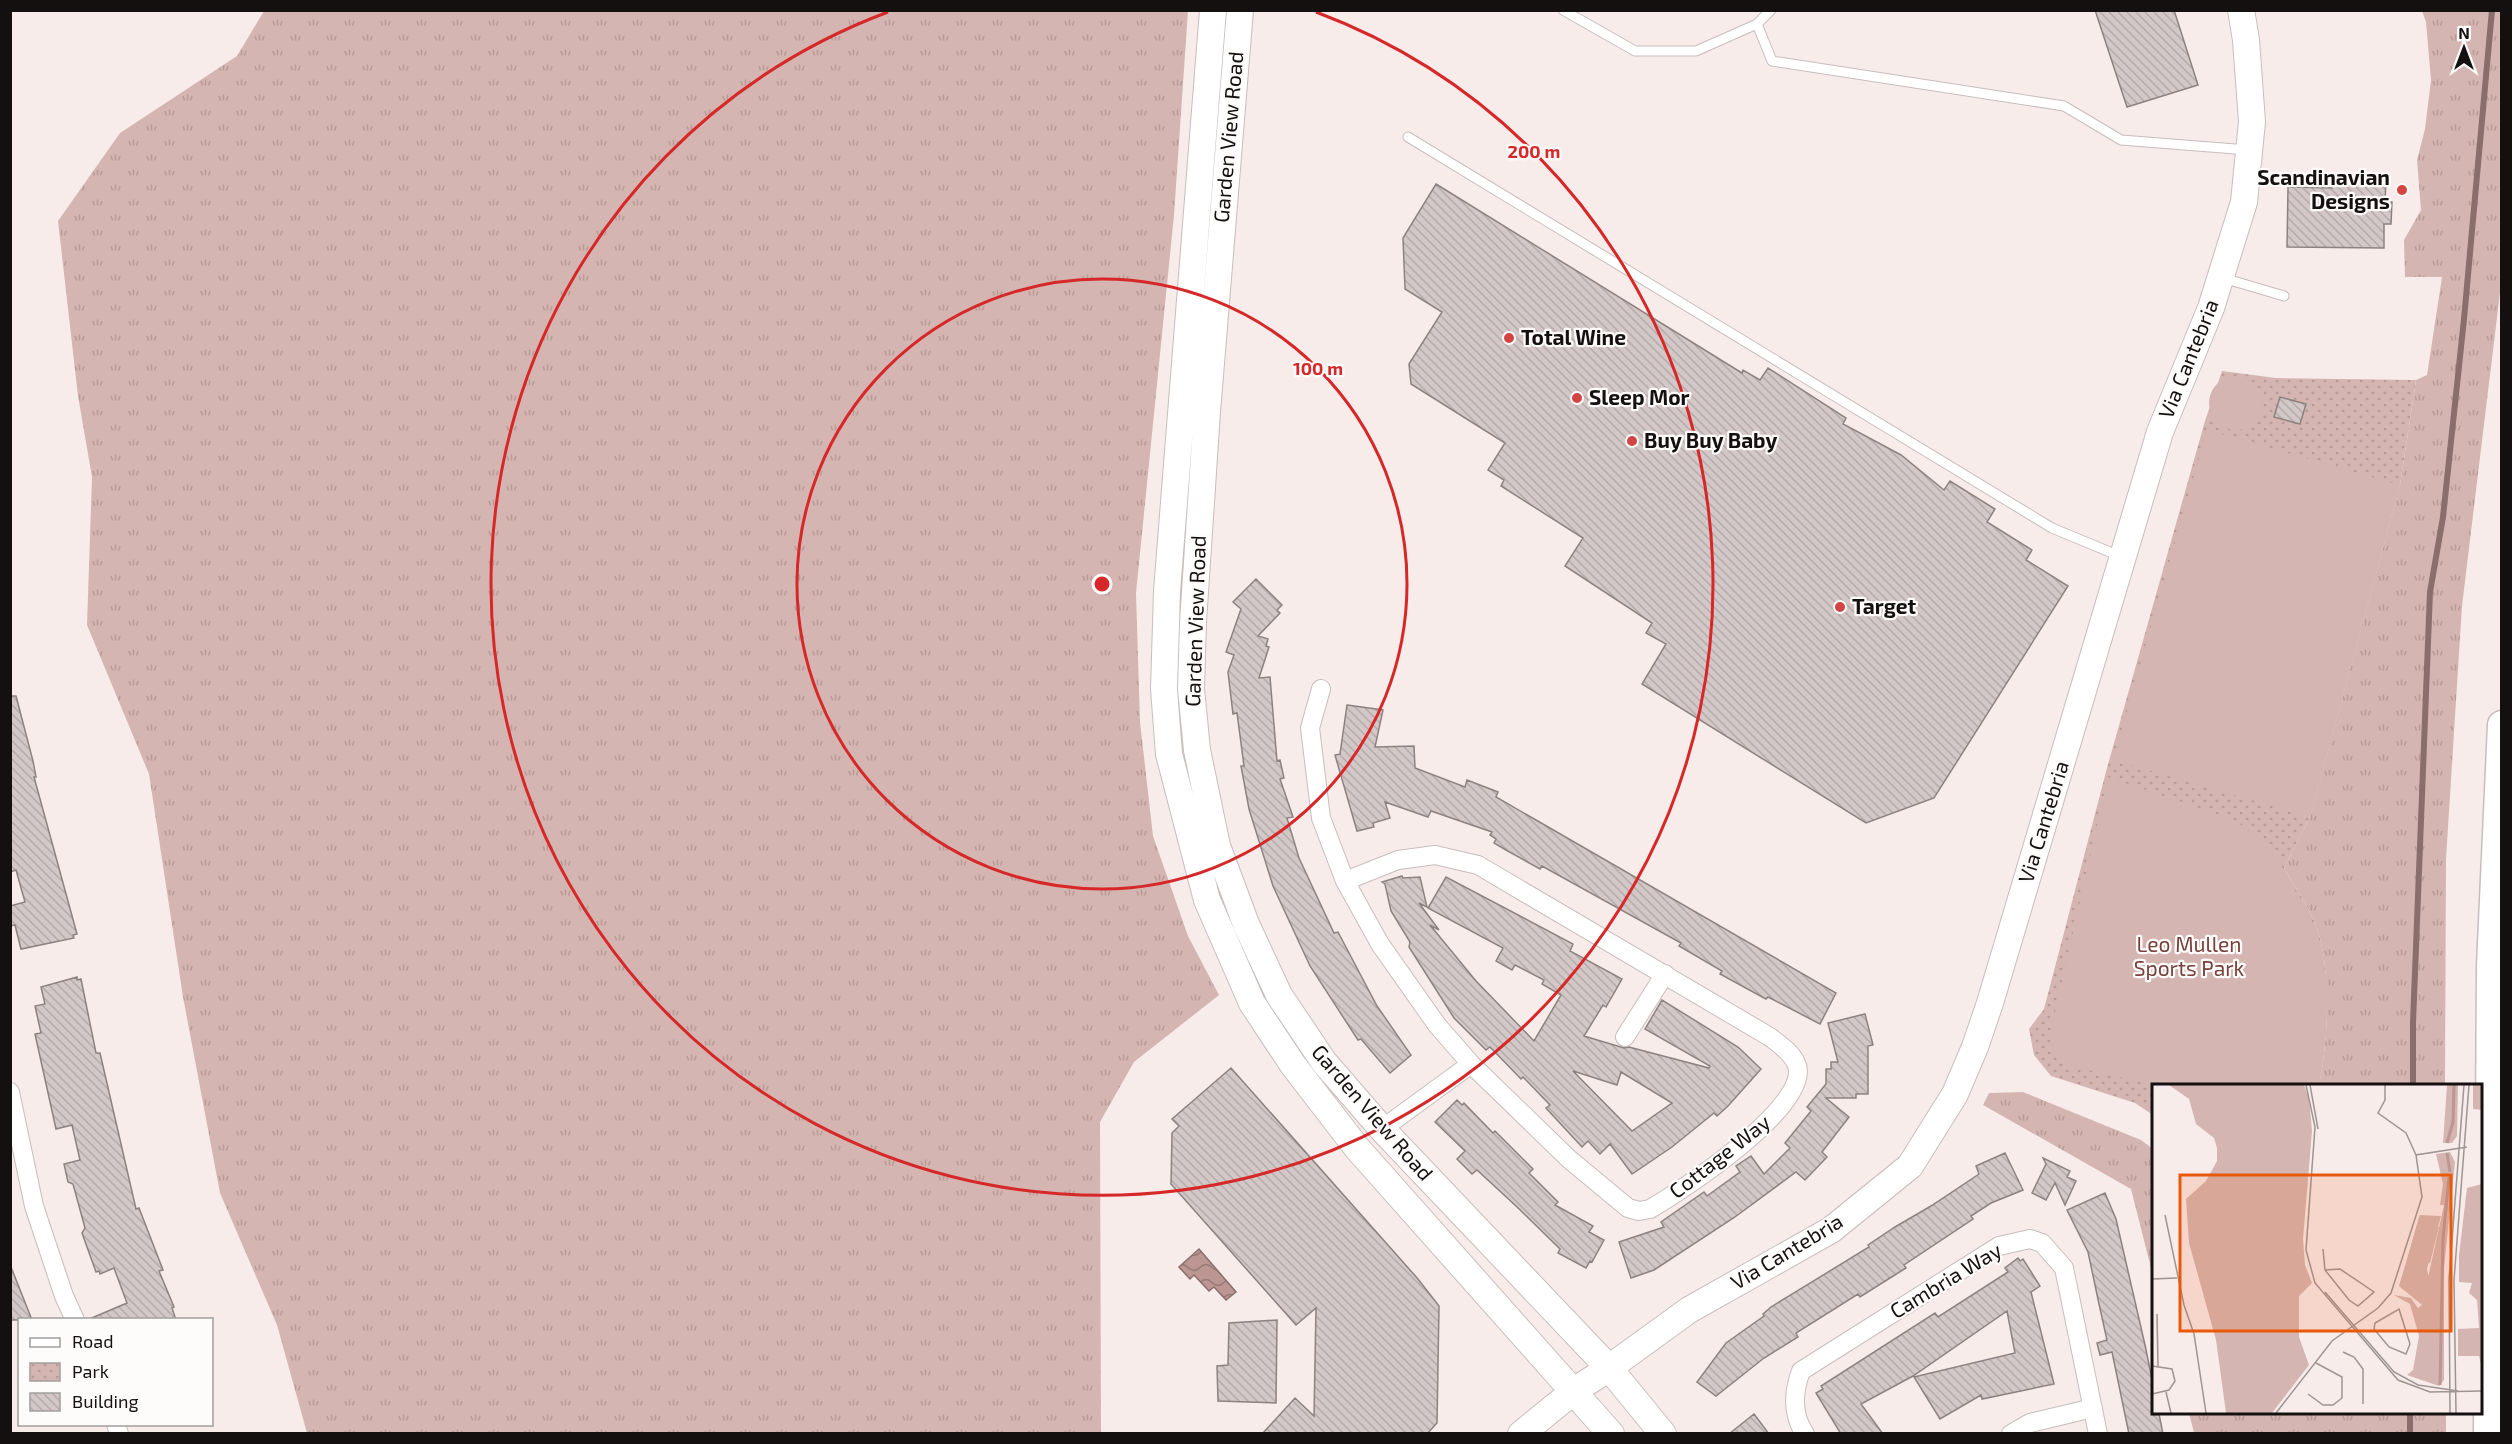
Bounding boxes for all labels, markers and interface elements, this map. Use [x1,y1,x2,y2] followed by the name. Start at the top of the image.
[2434,18,2494,78] north arrow
[2458,23,2470,42] text: N
[1208,50,1247,224] street label: Garden View Road
[1508,140,1560,162] text: 200 m
[2257,164,2390,213] place label: Scandinavian Designs
[2395,183,2409,197] marker: Scandinavian Designs
[2152,295,2223,422] street label: Via Cantebria
[1521,324,1626,349] place label: Total Wine
[1502,331,1516,345] marker: Total Wine
[1293,357,1343,379] text: 100 m
[1589,384,1690,409] place label: Sleep Mor
[1570,391,1584,405] marker: Sleep Mor
[1644,427,1777,453] place label: Buy Buy Baby
[1625,434,1639,448] marker: Buy Buy Baby
[1179,535,1210,707] street label: Garden View Road
[1092,574,1112,594] centre of rings
[1852,593,1917,618] place label: Target
[1833,600,1847,614] marker: Target
[2012,758,2073,886] street label: Via Cantebria
[2134,931,2245,980] park label: Leo Mullen Sports Park
[1307,1039,1439,1185] street label: Garden View Road
[2152,1084,2482,1414] inset map
[1664,1109,1774,1203] street label: Cottage Way
[1726,1207,1847,1294] street label: Via Cantebria
[1885,1237,2006,1323] street label: Cambria Way
[18,1318,213,1426] legend
[72,1330,113,1352] text: Road
[72,1360,109,1382] text: Park
[72,1390,139,1412] text: Building

